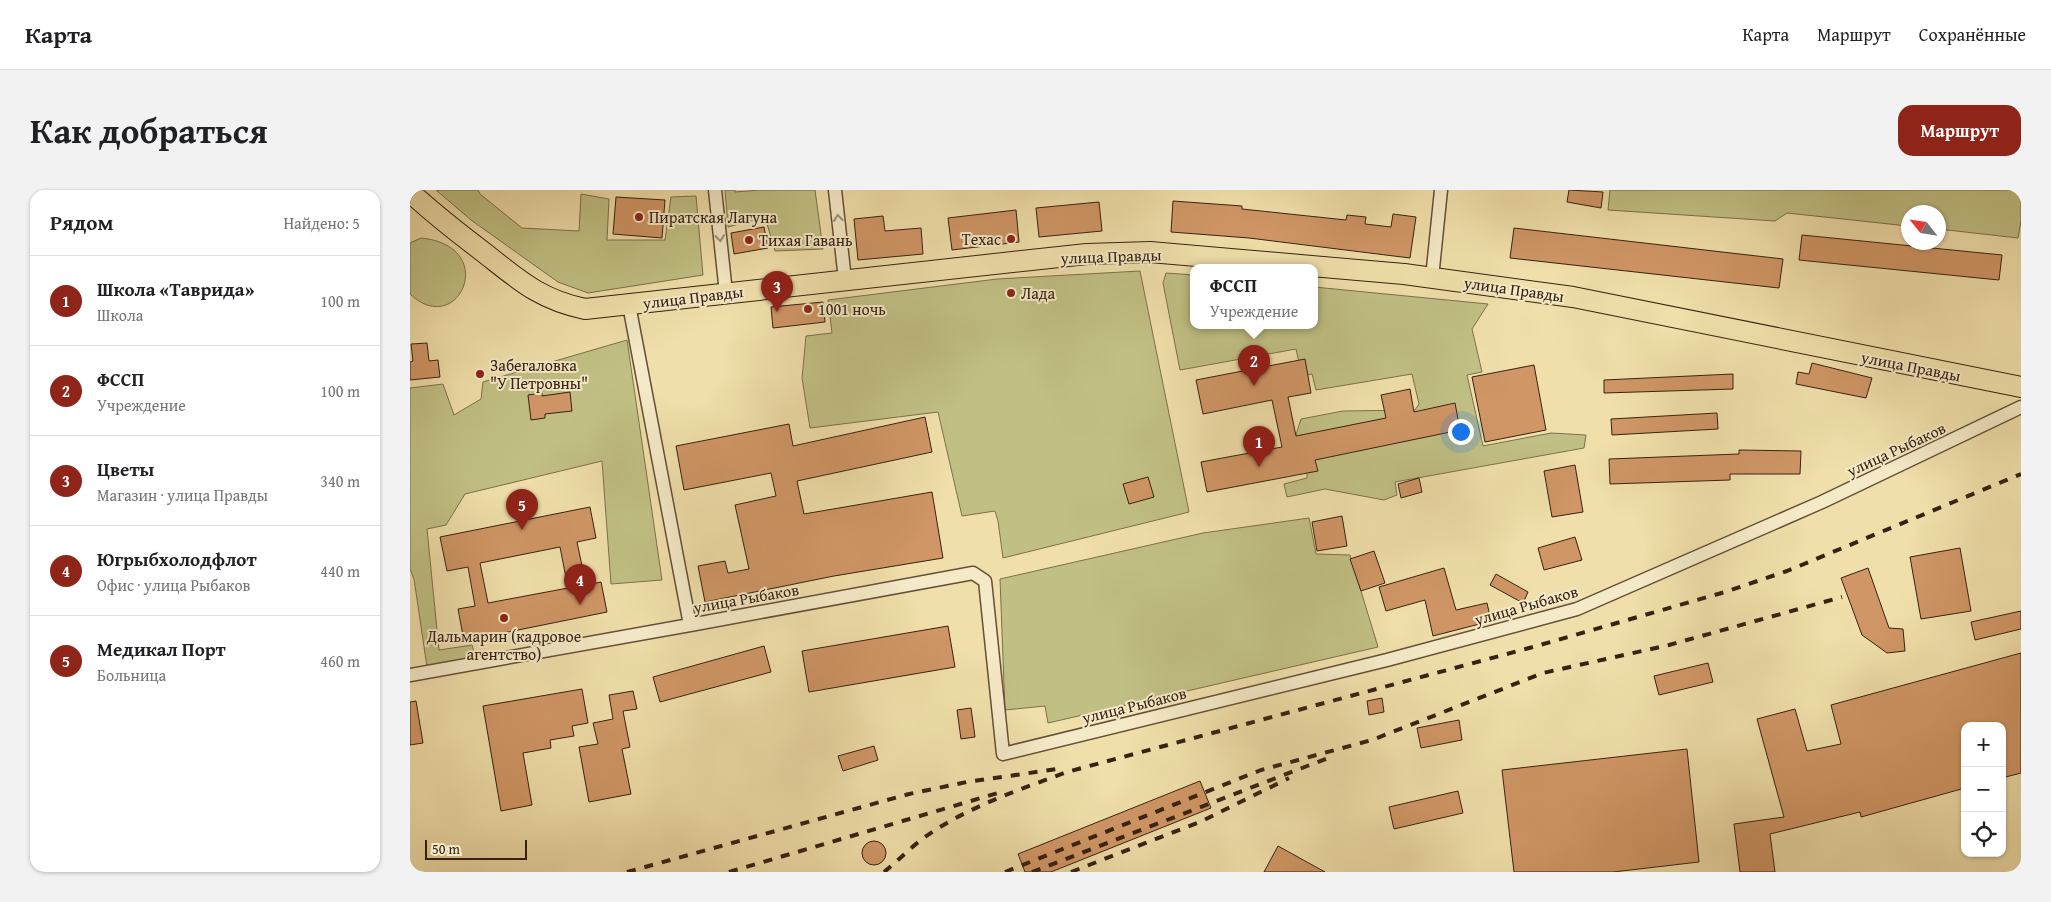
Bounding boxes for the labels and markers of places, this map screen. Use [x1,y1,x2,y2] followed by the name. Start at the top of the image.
[649,205,777,229] place label: Пиратская Лагуна
[633,211,645,223] marker: Пиратская Лагуна
[962,227,1001,251] place label: Техас
[759,228,853,252] place label: Тихая Гавань
[1005,233,1017,245] marker: Техас
[743,234,755,246] marker: Тихая Гавань
[761,271,793,312] pin: 3
[1021,281,1055,305] place label: Лада
[1005,287,1017,299] marker: Лада
[818,297,886,321] place label: 1001 ночь
[802,303,814,315] marker: 1001 ночь
[1238,345,1270,386] pin: 2
[490,353,588,395] place label: Забегаловка "У Петровны"
[474,368,486,380] marker: Забегаловка "У Петровны"
[1243,426,1275,467] pin: 1
[506,489,538,530] pin: 5
[564,564,596,605] pin: 4
[498,612,510,624] marker: Дальмарин (кадровое агентство)
[426,624,581,666] place label: Дальмарин (кадровое агентство)

